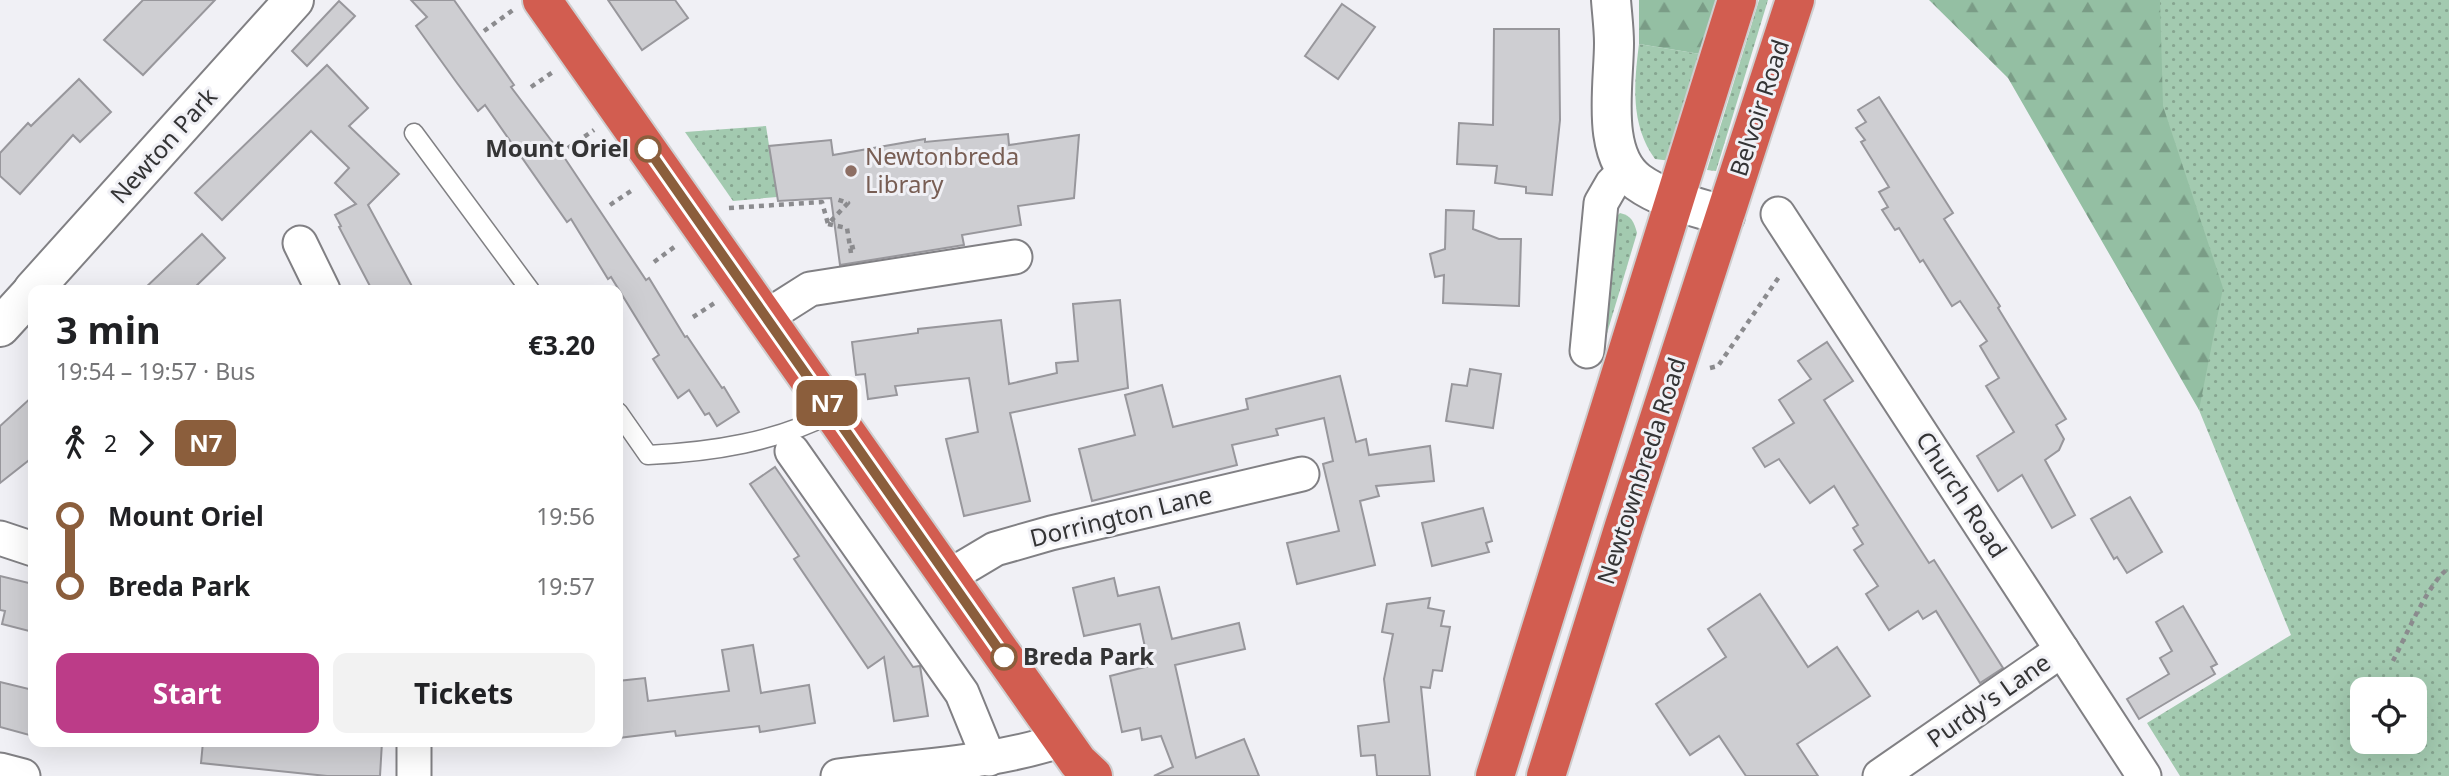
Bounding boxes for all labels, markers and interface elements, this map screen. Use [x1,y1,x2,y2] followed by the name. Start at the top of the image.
[1721,35,1796,180] street label: Belvoir Road
[102,80,224,210] street label: Newton Park
[485,131,629,164] place label: Mount Oriel
[635,136,661,162] marker: Mount Oriel
[865,139,1019,200] place label: Newtonbreda Library
[843,163,859,179] marker: Newtonbreda Library
[56,303,161,355] text: 3 min
[528,327,595,363] text: €3.20
[1588,353,1693,588] street label: Newtownbreda Road
[56,355,255,387] text: 19:54 – 19:57 · Bus
[796,380,858,426] line badge: N7
[810,386,844,419] text: N7
[56,424,94,462] icon: walk
[127,424,165,462] icon: forward
[1909,425,2015,564] street label: Church Road
[189,426,222,459] text: N7
[104,427,117,459] text: 2
[1026,477,1215,554] street label: Dorrington Lane
[108,498,264,534] text: Mount Oriel
[536,500,595,532] text: 19:56
[108,568,250,604] text: Breda Park
[536,570,595,602] text: 19:57
[1023,639,1154,672] place label: Breda Park
[991,644,1017,670] marker: Breda Park
[1920,645,2056,754] street label: Purdy's Lane
[56,653,319,733] button: Start
[333,653,595,733] button: Tickets
[2350,677,2427,754] map controls
[2350,677,2427,754] button: locate

